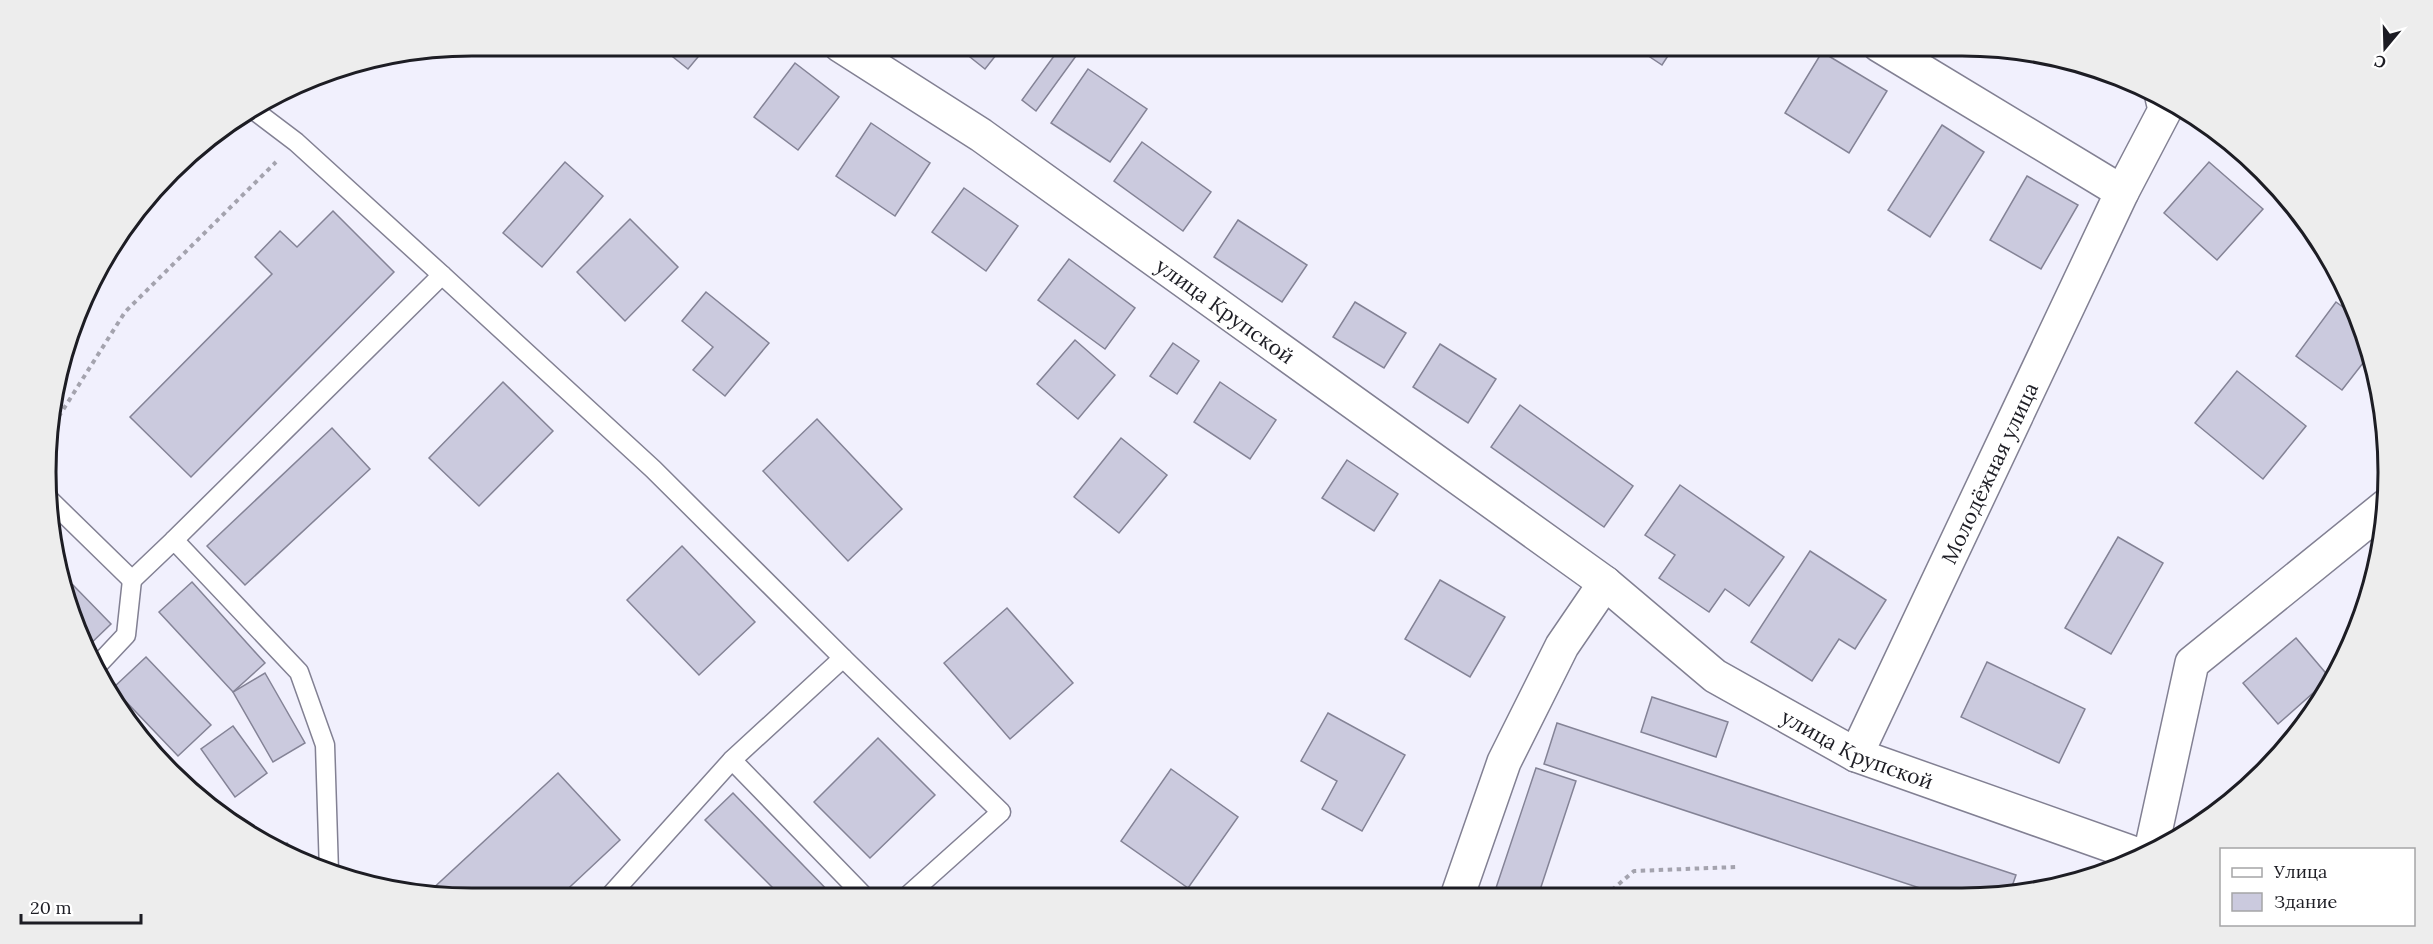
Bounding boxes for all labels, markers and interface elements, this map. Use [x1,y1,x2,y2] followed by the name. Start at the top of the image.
[2355,18,2415,78] north arrow
[2372,51,2389,73] text: С
[1151,251,1300,369] street label: улица Крупской
[1935,378,2044,568] street label: Молодёжная улица
[1777,702,1937,795] street label: улица Крупской
[2220,848,2415,926] legend
[2273,860,2327,883] text: Улица
[21,887,141,925] scale bar
[2274,890,2337,913] text: Здание
[30,896,72,919] text: 20 m

